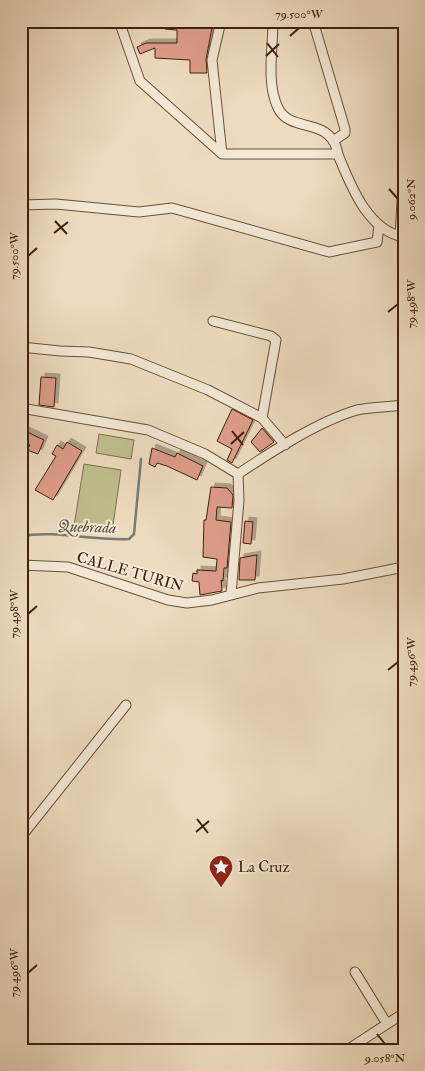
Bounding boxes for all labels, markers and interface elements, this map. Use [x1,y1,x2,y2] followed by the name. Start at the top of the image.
[275,7,324,22] text: 79.500°W
[404,178,419,221] text: 9.062°N
[7,231,22,280] text: 79.500°W
[404,279,419,328] text: 79.498°W
[57,516,117,538] water label: Quebrada
[74,548,186,596] street label: CALLE TURIN
[7,589,22,638] text: 79.498°W
[404,637,419,687] text: 79.496°W
[208,854,234,888] place icon: La Cruz
[238,858,290,877] place label: La Cruz
[7,948,22,998] text: 79.496°W
[364,1051,406,1066] text: 9.058°N

